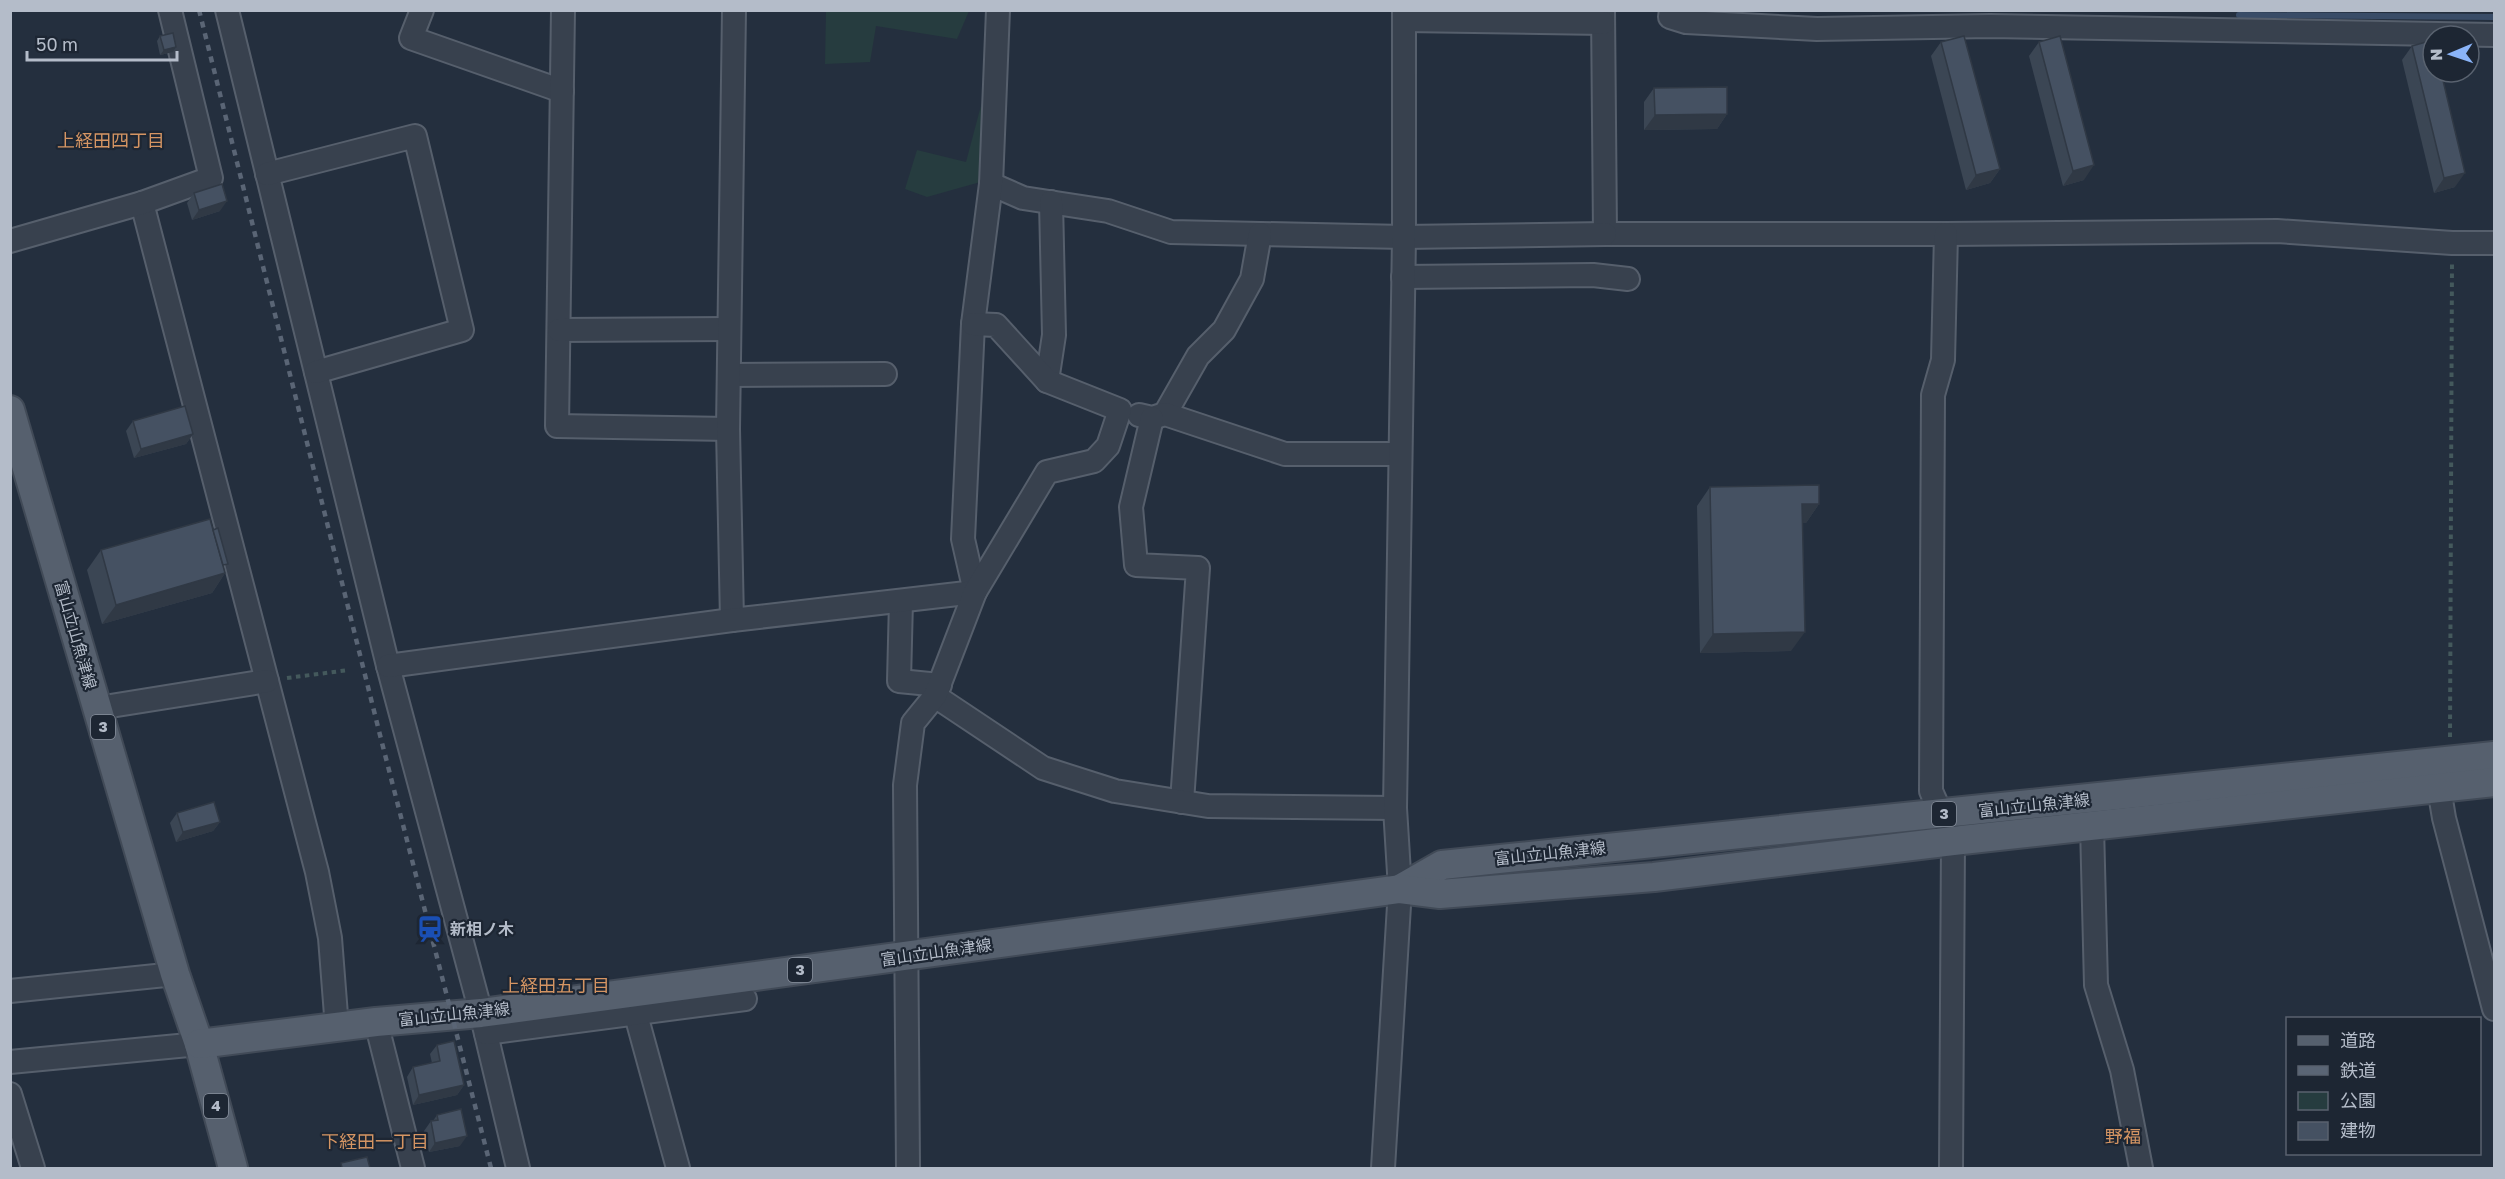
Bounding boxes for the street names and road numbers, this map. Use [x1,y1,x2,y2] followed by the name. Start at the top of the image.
[51,578,101,692] street label: 富山立山魚津線
[91,715,115,739] road number: 3
[1977,789,2091,821] street label: 富山立山魚津線
[1932,802,1956,826] road number: 3
[1493,837,1607,869] street label: 富山立山魚津線
[879,934,993,970] street label: 富山立山魚津線
[788,958,812,982] road number: 3
[397,998,511,1030] street label: 富山立山魚津線
[204,1094,228,1118] road number: 4

